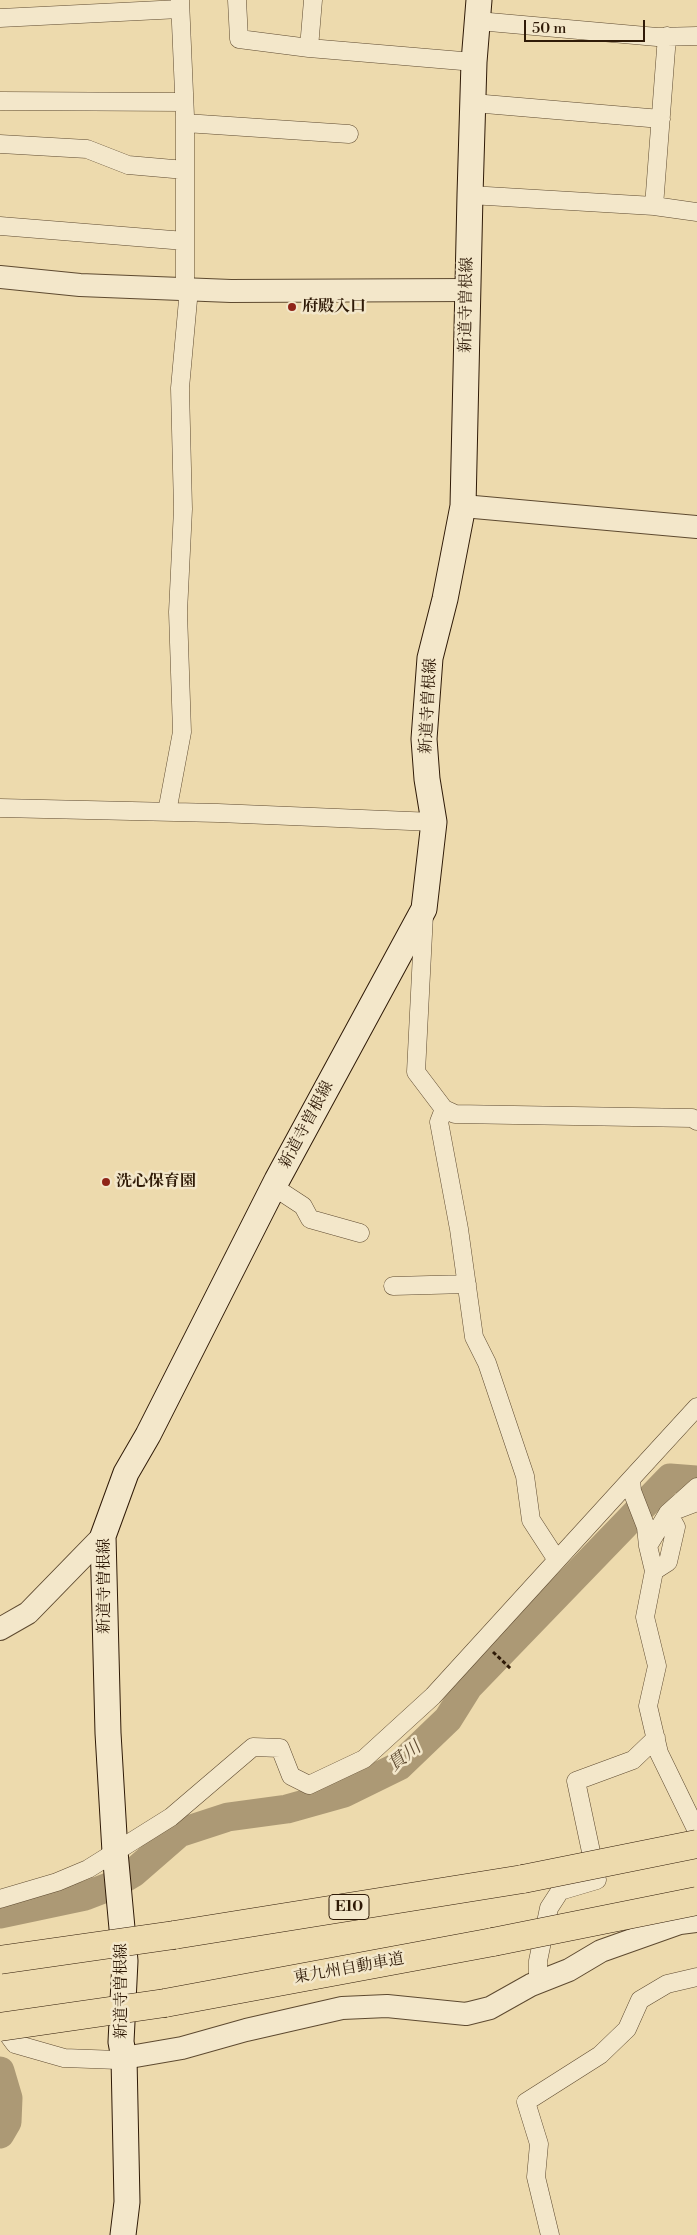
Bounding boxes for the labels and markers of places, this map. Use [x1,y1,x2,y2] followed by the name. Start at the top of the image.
[302,297,366,317] place label: 府殿入口
[286,301,298,313] marker: 府殿入口
[116,1172,196,1192] place label: 洗心保育園
[100,1176,112,1188] marker: 洗心保育園

